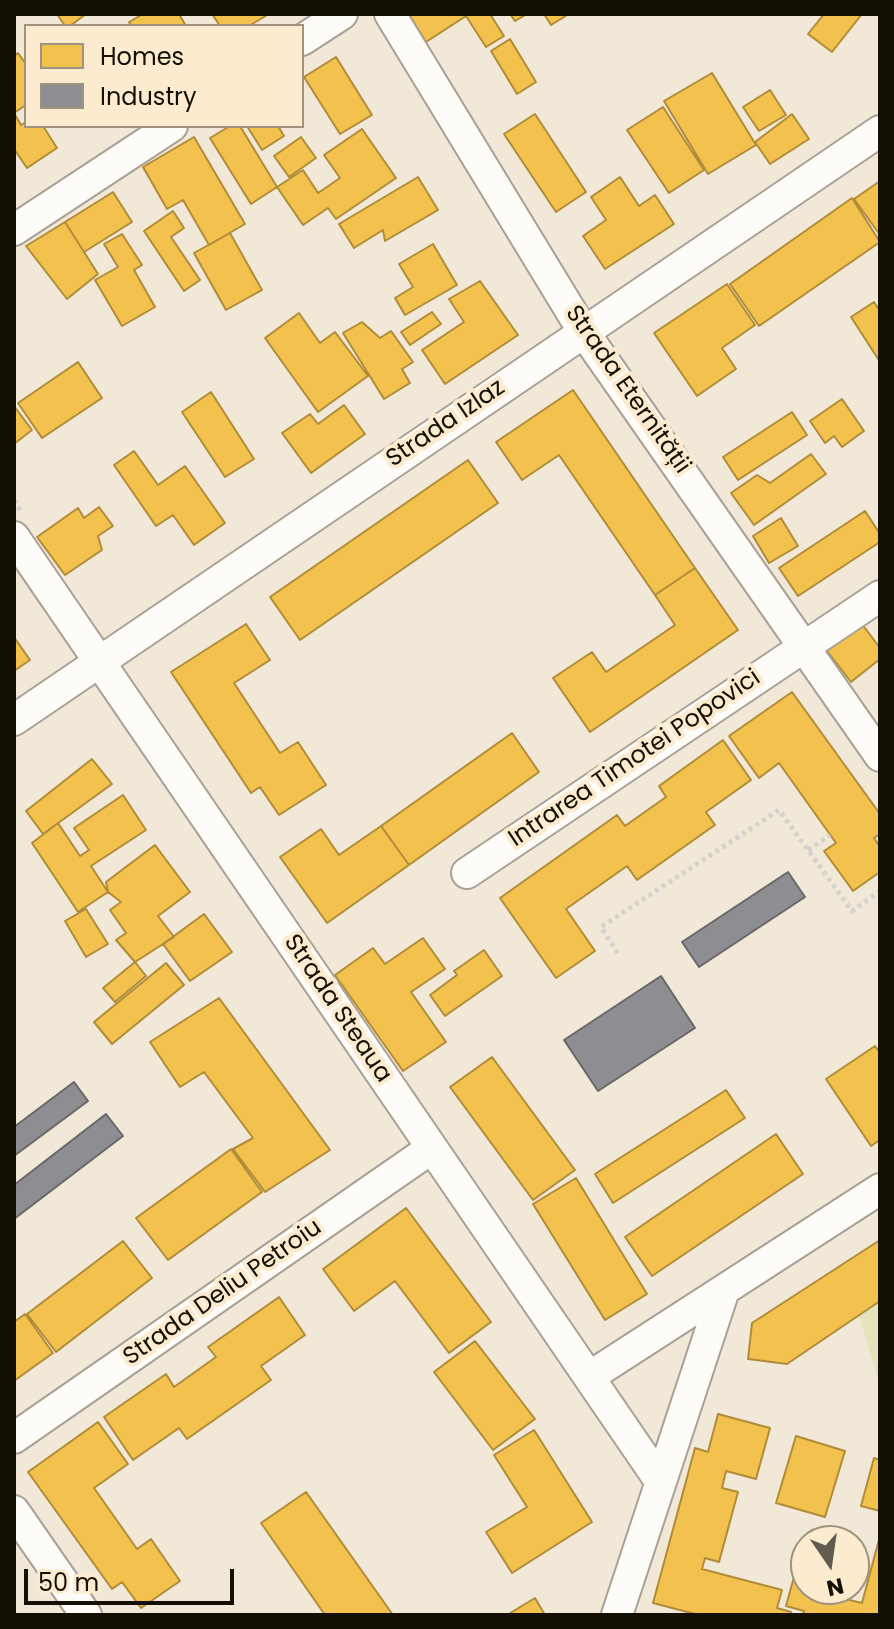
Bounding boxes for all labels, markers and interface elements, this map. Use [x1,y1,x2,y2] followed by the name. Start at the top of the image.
[24,24,304,128] legend
[100,40,184,73] text: Homes
[100,80,197,113] text: Industry
[558,300,696,480] street label: Strada Eternității
[381,374,511,474] street label: Strada Izlaz
[504,664,766,854] street label: Intrarea Timotei Popovici
[277,929,397,1089] street label: Strada Steaua
[118,1214,328,1372] street label: Strada Deliu Petroiu
[790,1525,870,1605] north arrow
[28,1553,238,1603] scale bar
[38,1566,99,1599] text: 50 m
[824,1570,847,1604] text: N

